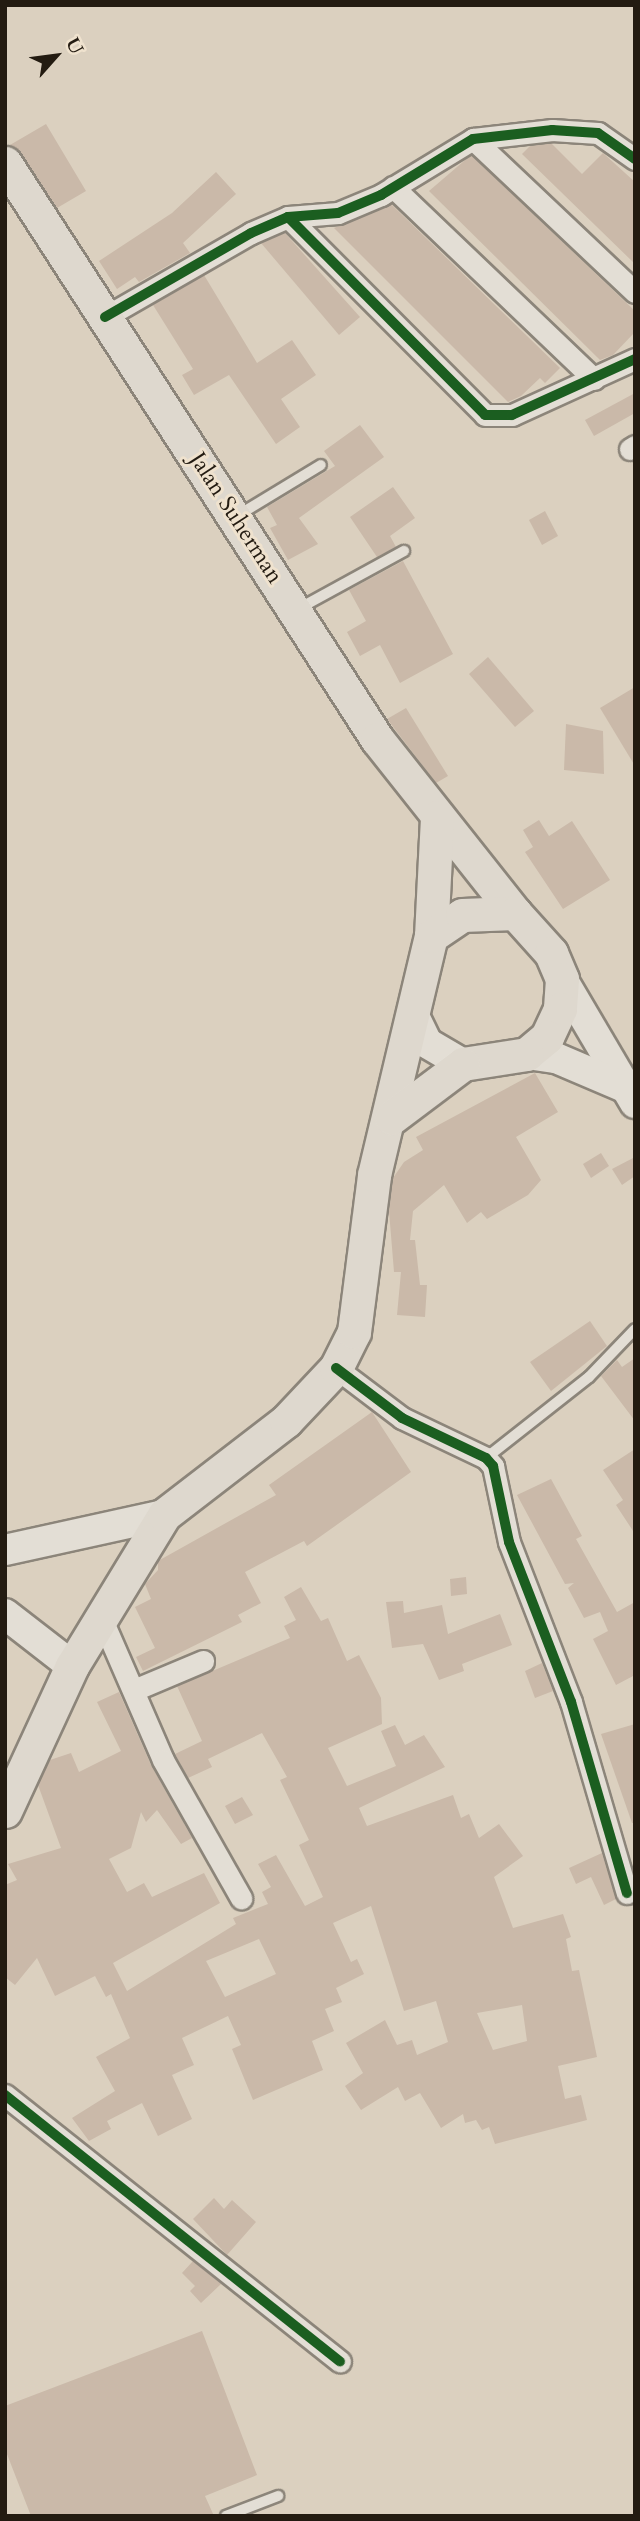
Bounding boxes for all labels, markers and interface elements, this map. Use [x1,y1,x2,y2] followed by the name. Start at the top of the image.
[21,21,91,91] north arrow
[59,33,90,59] text: U
[183,447,289,589] street label: Jalan Suherman

